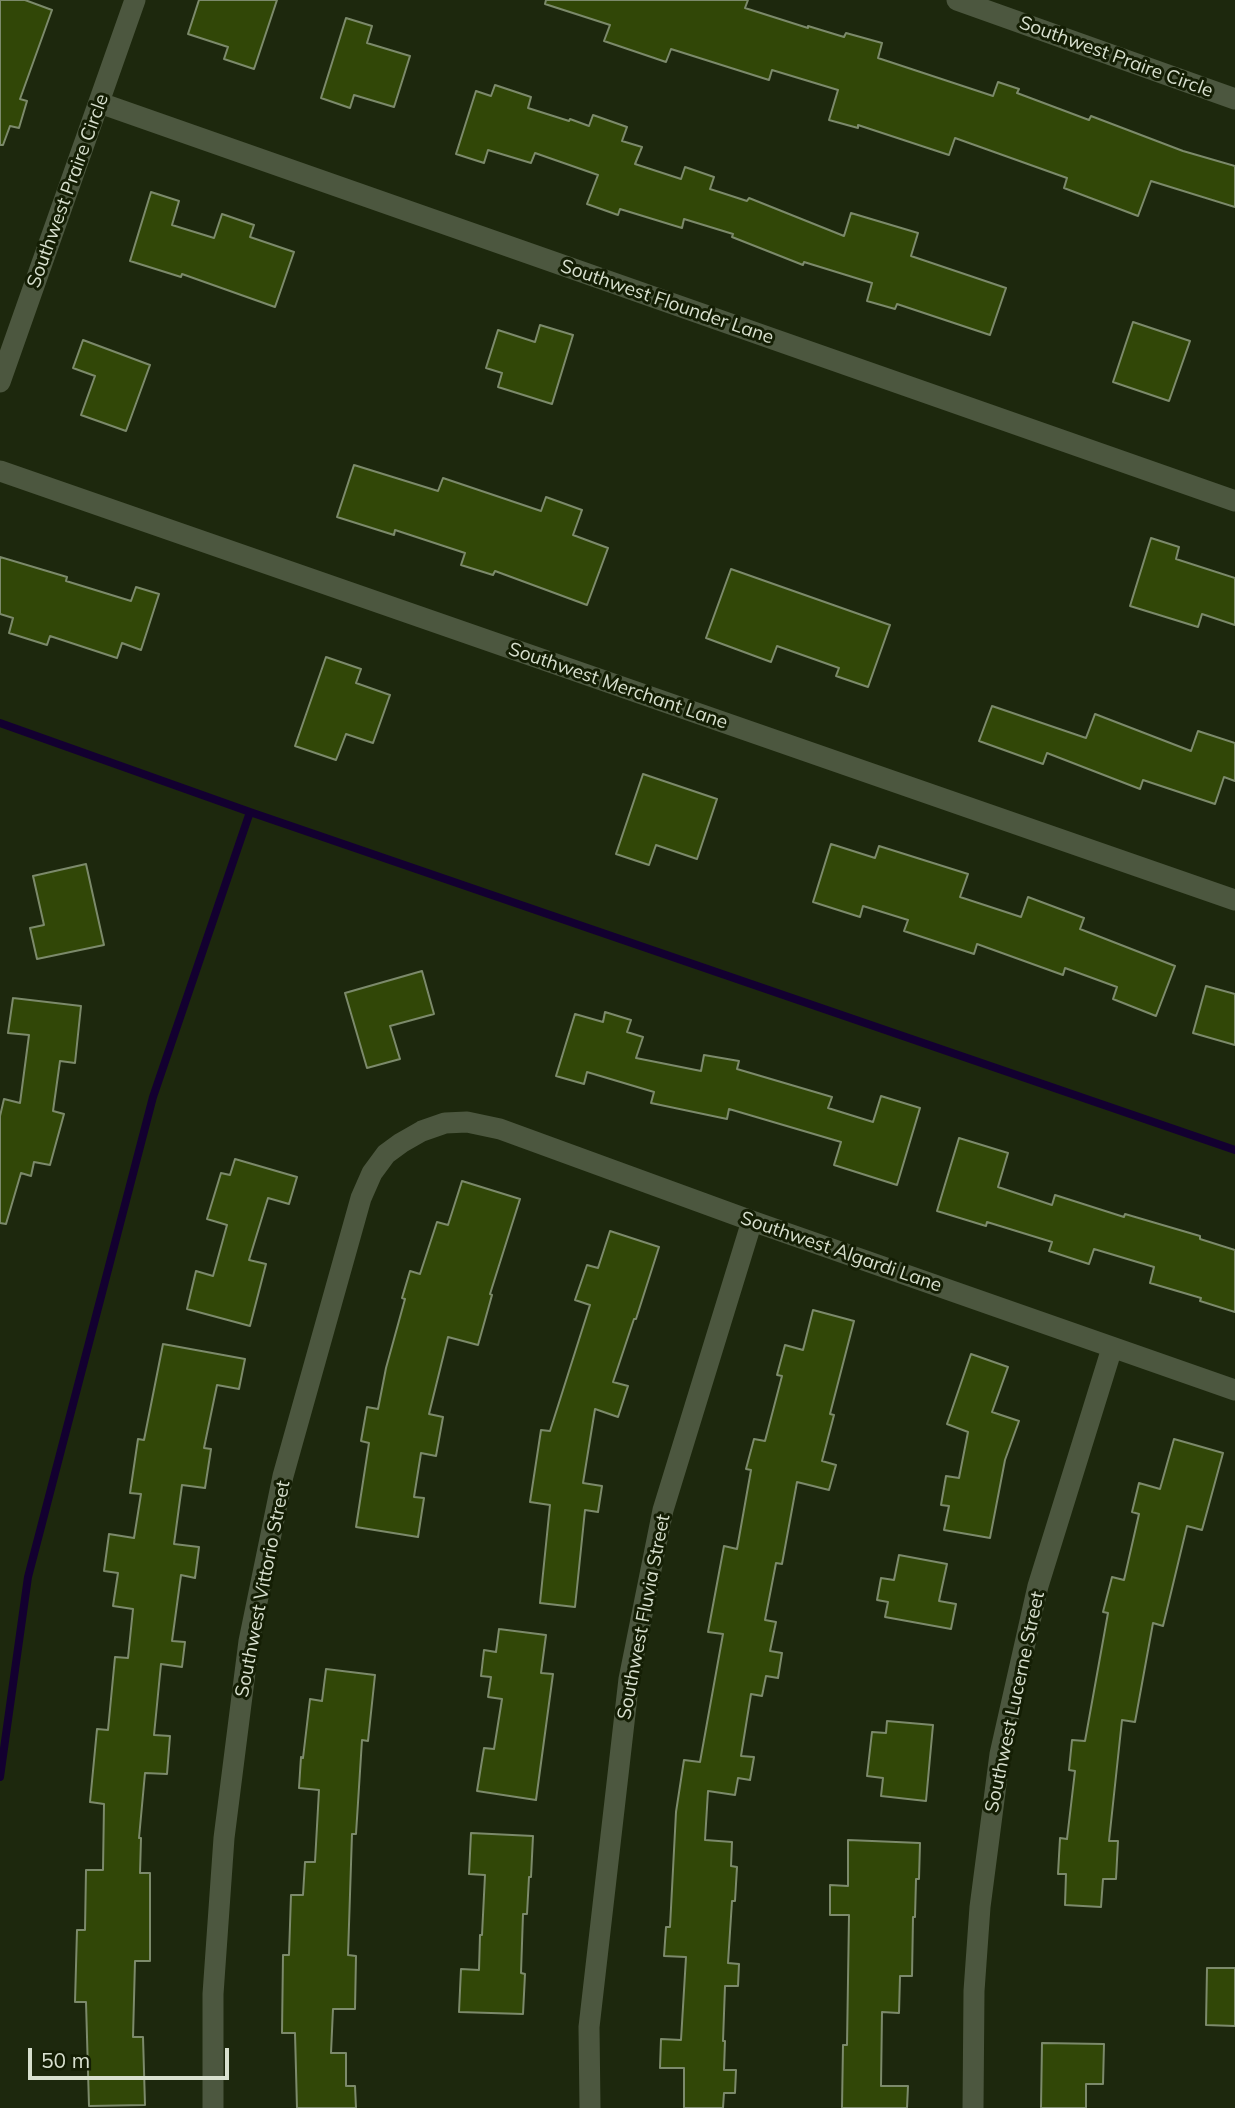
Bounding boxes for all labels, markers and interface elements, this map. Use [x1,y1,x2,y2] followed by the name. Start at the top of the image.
[1016,11,1216,103] street label: Southwest Praire Circle
[22,91,114,291] street label: Southwest Praire Circle
[557,255,777,349] street label: Southwest Flounder Lane
[505,638,731,734] street label: Southwest Merchant Lane
[737,1207,945,1297] street label: Southwest Algardi Lane
[231,1479,295,1699] street label: Southwest Vittorio Street
[613,1512,675,1722] street label: Southwest Fluvia Street
[980,1589,1050,1815] street label: Southwest Lucerne Street
[32,2035,233,2078] scale bar
[41,2047,90,2073] text: 50 m

